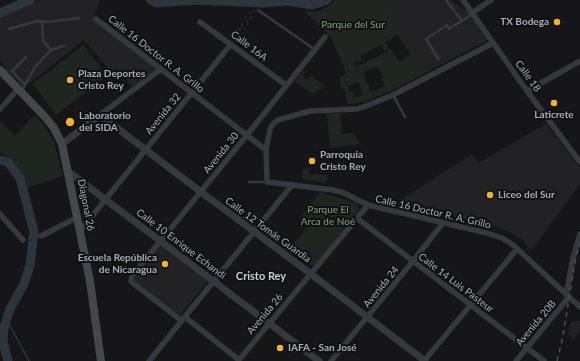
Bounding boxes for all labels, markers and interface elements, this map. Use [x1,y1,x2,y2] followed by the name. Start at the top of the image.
[106,13,206,95] street label: Calle 16 Doctor R. A. Grillo
[500,16,549,28] place label: TX Bodega
[552,17,562,27] marker: TX Bodega
[321,19,385,31] park label: Parque del Sur
[228,28,270,64] street label: Calle 16A
[513,58,543,94] street label: Calle 18
[78,68,145,92] place label: Plaza Deportes Cristo Rey
[65,75,75,85] marker: Plaza Deportes Cristo Rey
[143,91,183,137] street label: Avenida 32
[549,98,559,108] marker: Laticrete
[534,109,574,121] place label: Laticrete
[79,110,131,134] place label: Laboratorio del SIDA
[64,116,76,128] marker: Laboratorio del SIDA
[201,130,241,176] street label: Avenida 30
[320,149,366,172] place label: Parroquia Cristo Rey
[307,156,317,166] marker: Parroquia Cristo Rey
[75,178,97,232] street label: Diagonal 26
[498,189,555,201] place label: Liceo del Sur
[485,190,495,200] marker: Liceo del Sur
[374,193,492,231] street label: Calle 16 Doctor R. A. Grillo
[223,195,313,265] street label: Calle 12 Tomás Guardia
[301,204,355,228] park label: Parque El Arca de Noé
[134,206,228,282] street label: Calle 10 Enrique Echandi
[416,251,496,315] street label: Calle 14 Luis Pasteur
[78,252,157,276] place label: Escuela República de Nicaragua
[160,259,170,269] marker: Escuela República de Nicaragua
[361,264,401,310] street label: Avenida 24
[236,269,286,283] district label: Cristo Rey
[245,291,285,337] street label: Avenida 26
[513,298,559,348] street label: Avenida 20B
[288,342,357,354] place label: IAFA - San José
[275,343,285,353] marker: IAFA - San José

